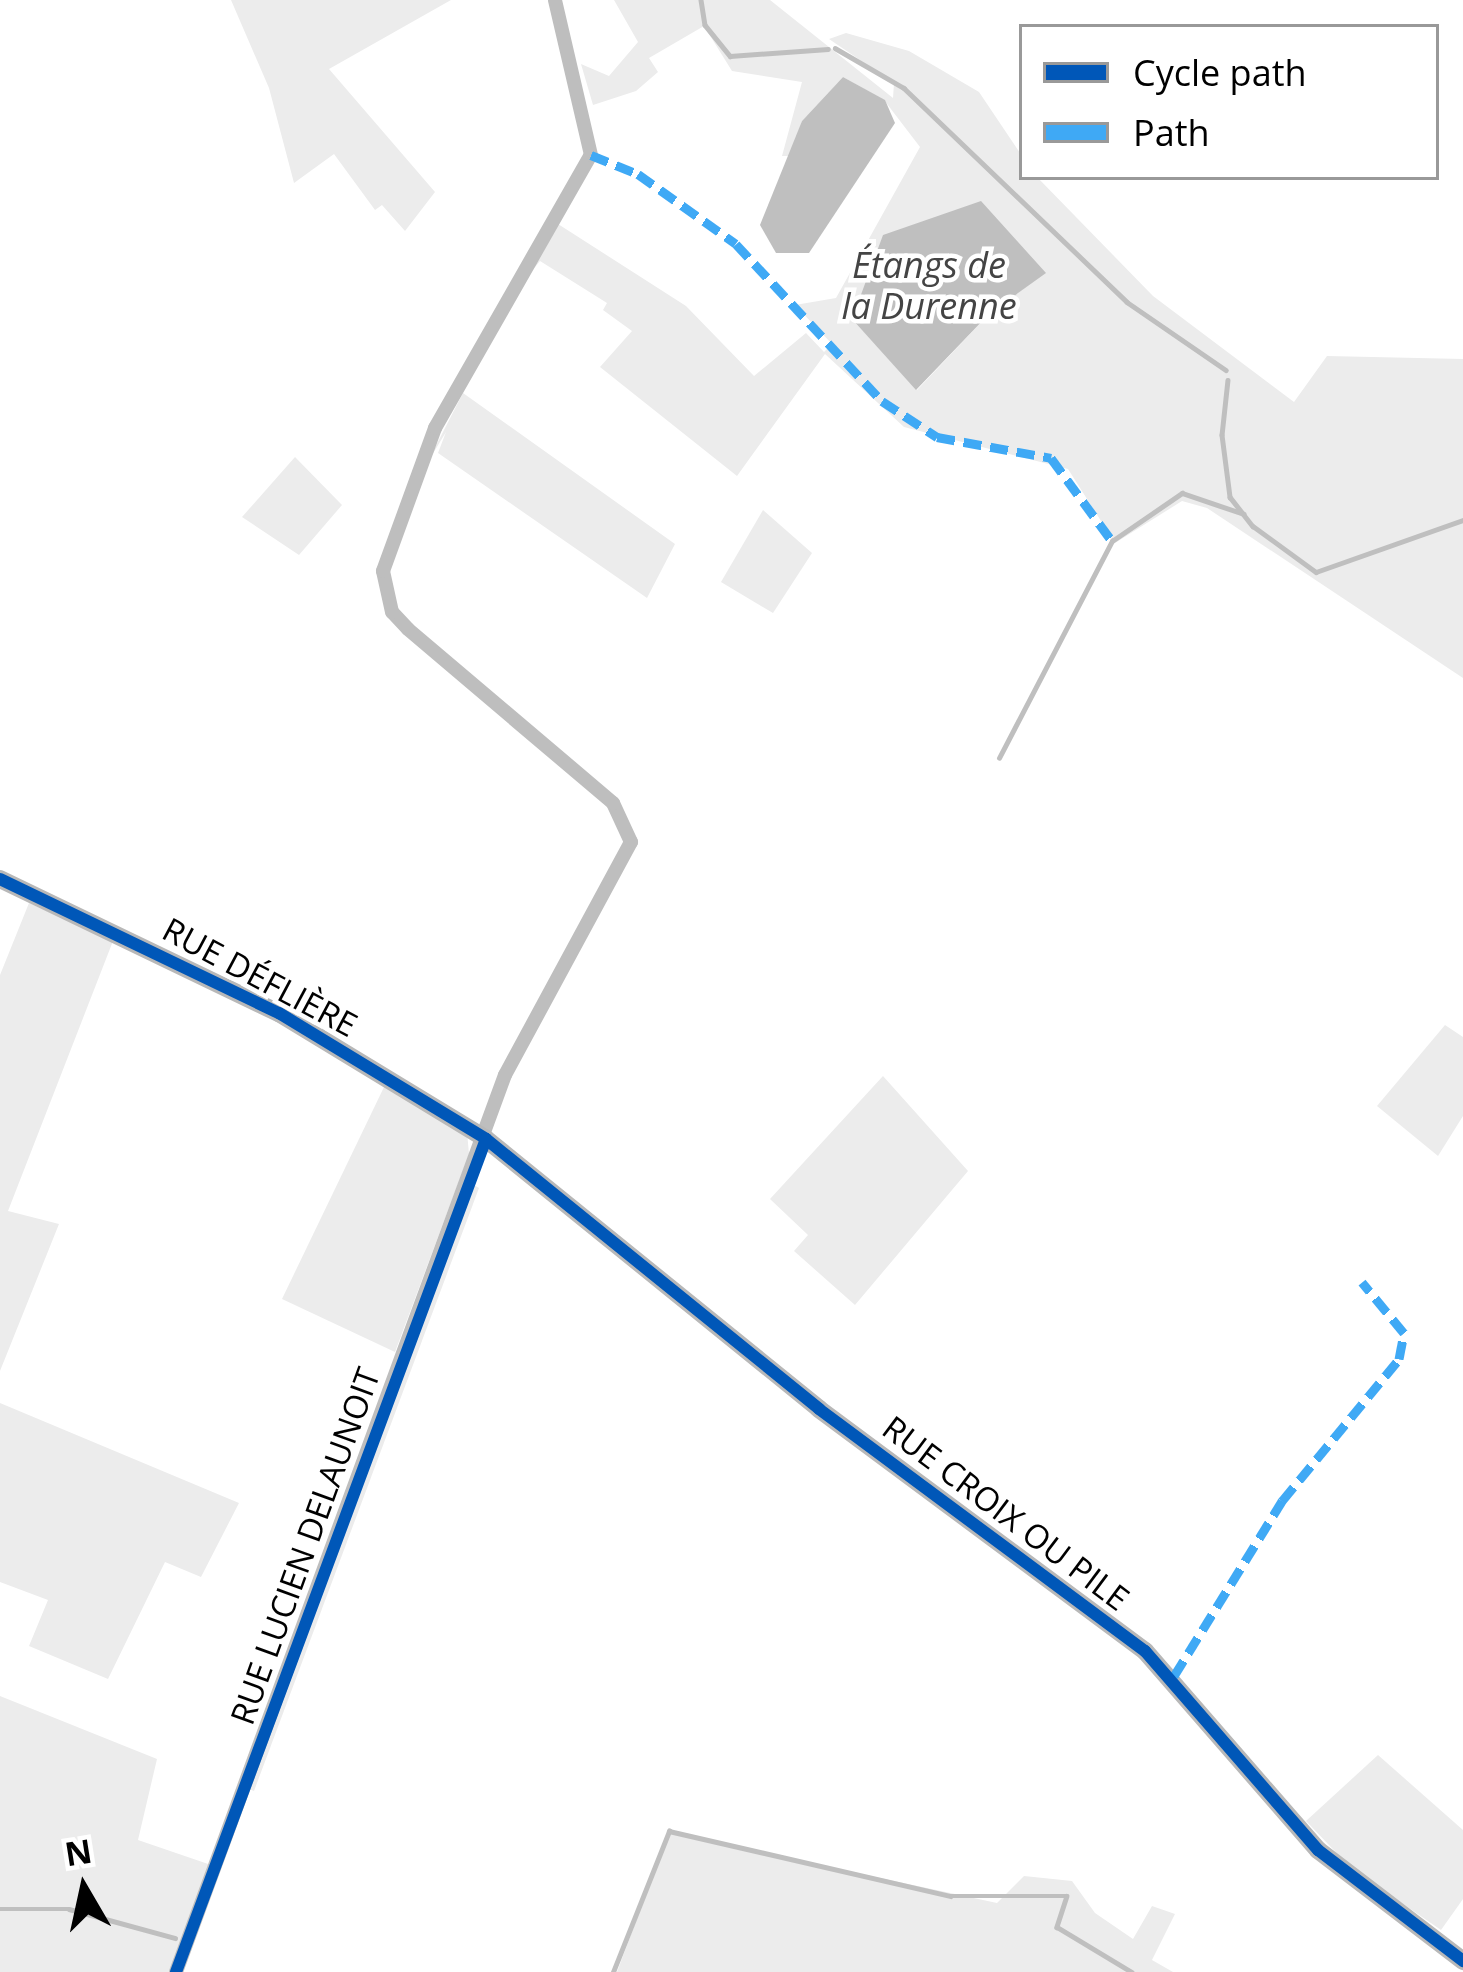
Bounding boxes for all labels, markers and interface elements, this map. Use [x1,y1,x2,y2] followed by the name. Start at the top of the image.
[1019,24,1439,180] legend
[1133,48,1307,97] text: Cycle path
[1133,108,1210,157] text: Path
[841,242,1017,327] water label: Étangs de la Durenne
[156,909,364,1045] street label: RUE DÉFLIÈRE
[222,1362,388,1730] street label: RUE LUCIEN DELAUNOIT
[875,1408,1137,1618] street label: RUE CROIX OU PILE
[24,1828,144,1948] north arrow
[62,1828,95,1876] text: N

